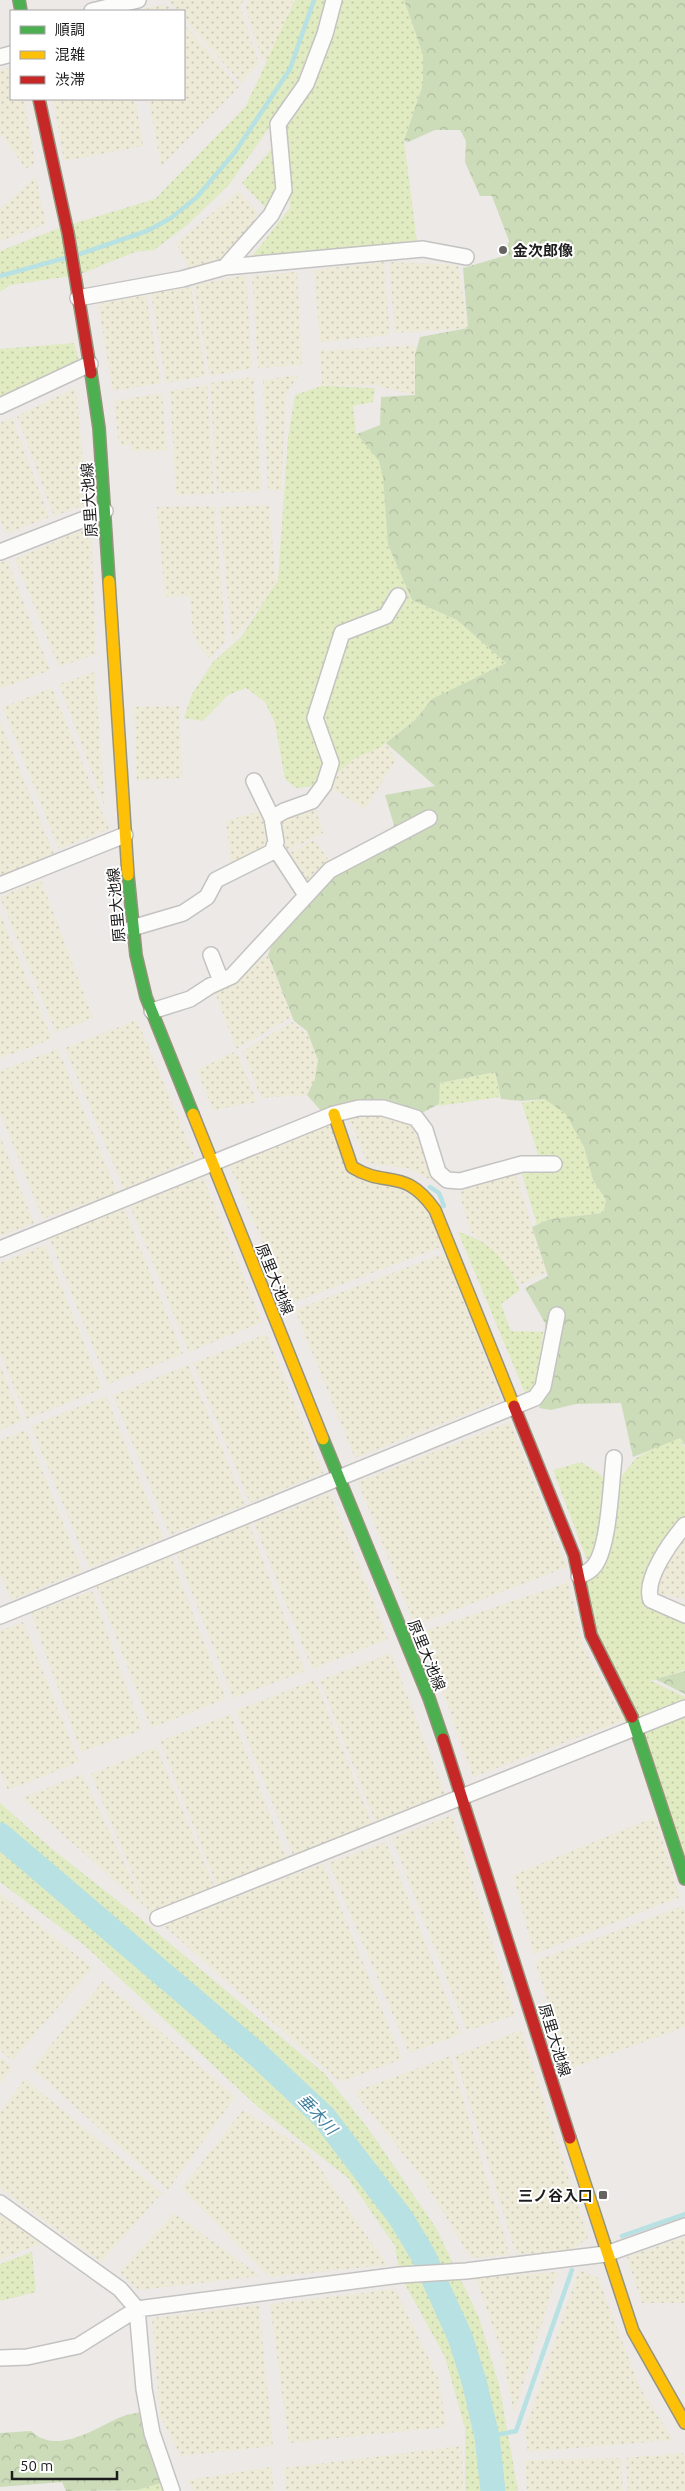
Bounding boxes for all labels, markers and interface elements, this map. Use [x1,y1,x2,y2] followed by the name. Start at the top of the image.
[10,10,185,100] legend
[55,21,85,38] text: 順調
[55,46,85,63] text: 混雑
[55,71,85,88] text: 渋滞
[513,242,573,259] place label: 金次郎像
[497,244,509,256] marker: 金次郎像
[78,462,100,538] street label: 原里大池線
[104,867,128,943] street label: 原里大池線
[253,1241,297,1317] street label: 原里大池線
[405,1617,449,1693] street label: 原里大池線
[536,2002,574,2078] street label: 原里大池線
[295,2090,342,2139] water label: 垂木川
[518,2187,593,2204] place label: 三ノ谷入口
[597,2189,609,2201] marker: 三ノ谷入口
[12,2448,118,2480] scale bar
[20,2457,53,2474] text: 50 m

